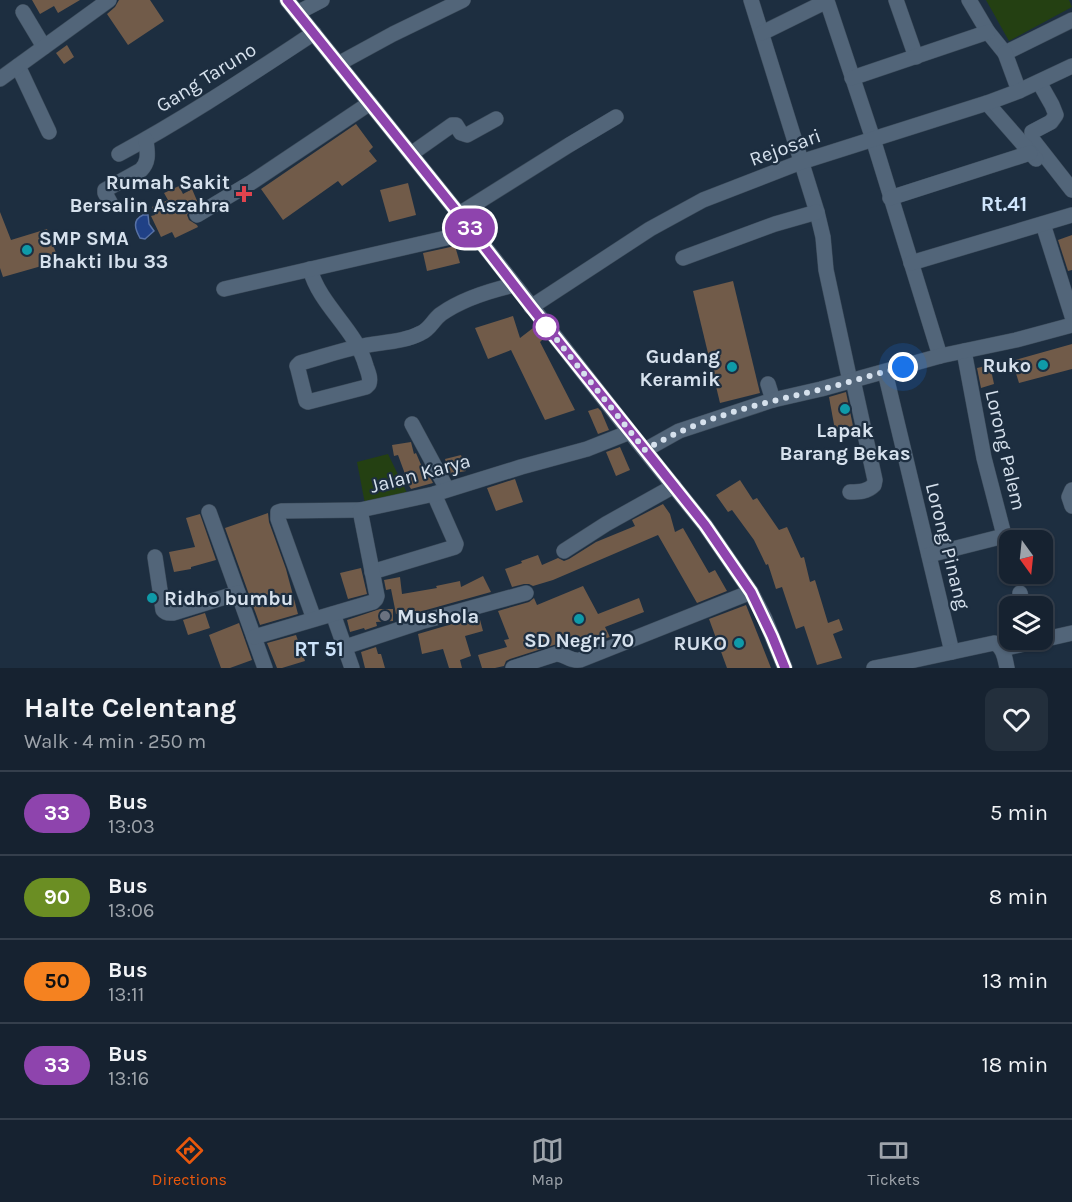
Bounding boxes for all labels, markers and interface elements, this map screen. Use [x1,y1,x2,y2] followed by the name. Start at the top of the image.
[152,38,261,117] street label: Gang Taruno
[746,124,824,171] street label: Rejosari
[70,171,230,217] place label: Rumah Sakit Bersalin Aszahra
[235,185,253,203] marker: Rumah Sakit Bersalin Aszahra
[981,192,1027,216] district label: Rt.41
[443,208,497,248] line badge: 33
[457,216,483,240] text: 33
[39,227,168,273] place label: SMP SMA Bhakti Ibu 33
[20,243,34,257] marker: SMP SMA Bhakti Ibu 33
[533,314,559,340] unlabelled marker
[639,345,720,391] place label: Gudang Keramik
[888,352,918,382] your location
[982,354,1031,377] place label: Ruko
[1036,358,1050,372] marker: Ruko
[725,360,739,374] marker: Gudang Keramik
[980,387,1031,513] street label: Lorong Palem
[838,402,852,416] marker: Lapak Barang Bekas
[779,419,911,465] place label: Lapak Barang Bekas
[367,449,473,498] street label: Jalan Karya
[921,480,974,612] street label: Lorong Pinang
[999,530,1053,584] north arrow
[999,530,1053,650] map controls
[164,587,293,610] place label: Ridho bumbu
[145,591,159,605] marker: Ridho bumbu
[999,596,1053,650] button: layers
[397,605,479,628] place label: Mushola
[378,609,392,623] marker: Mushola
[572,612,586,626] marker: SD Negri 70
[524,629,634,652] place label: SD Negri 70
[674,632,727,655] place label: RUKO
[732,636,746,650] marker: RUKO
[294,637,344,661] district label: RT 51
[985,688,1048,751] button: heart
[24,691,236,724] text: Halte Celentang
[24,730,206,753] text: Walk · 4 min · 250 m
[108,789,148,815] text: Bus
[990,800,1048,826] text: 5 min
[44,801,70,825] text: 33
[108,815,155,838] text: 13:03
[108,873,148,899] text: Bus
[989,884,1048,910] text: 8 min
[44,885,70,909] text: 90
[108,899,154,922] text: 13:06
[108,957,148,983] text: Bus
[982,968,1048,994] text: 13 min
[44,969,70,993] text: 50
[108,983,144,1006] text: 13:11
[108,1041,148,1067] text: Bus
[982,1052,1048,1078] text: 18 min
[44,1053,70,1077] text: 33
[108,1067,149,1090] text: 13:16
[152,1134,227,1189] tab: Directions
[531,1134,564,1189] tab: Map
[867,1134,920,1189] tab: Tickets

